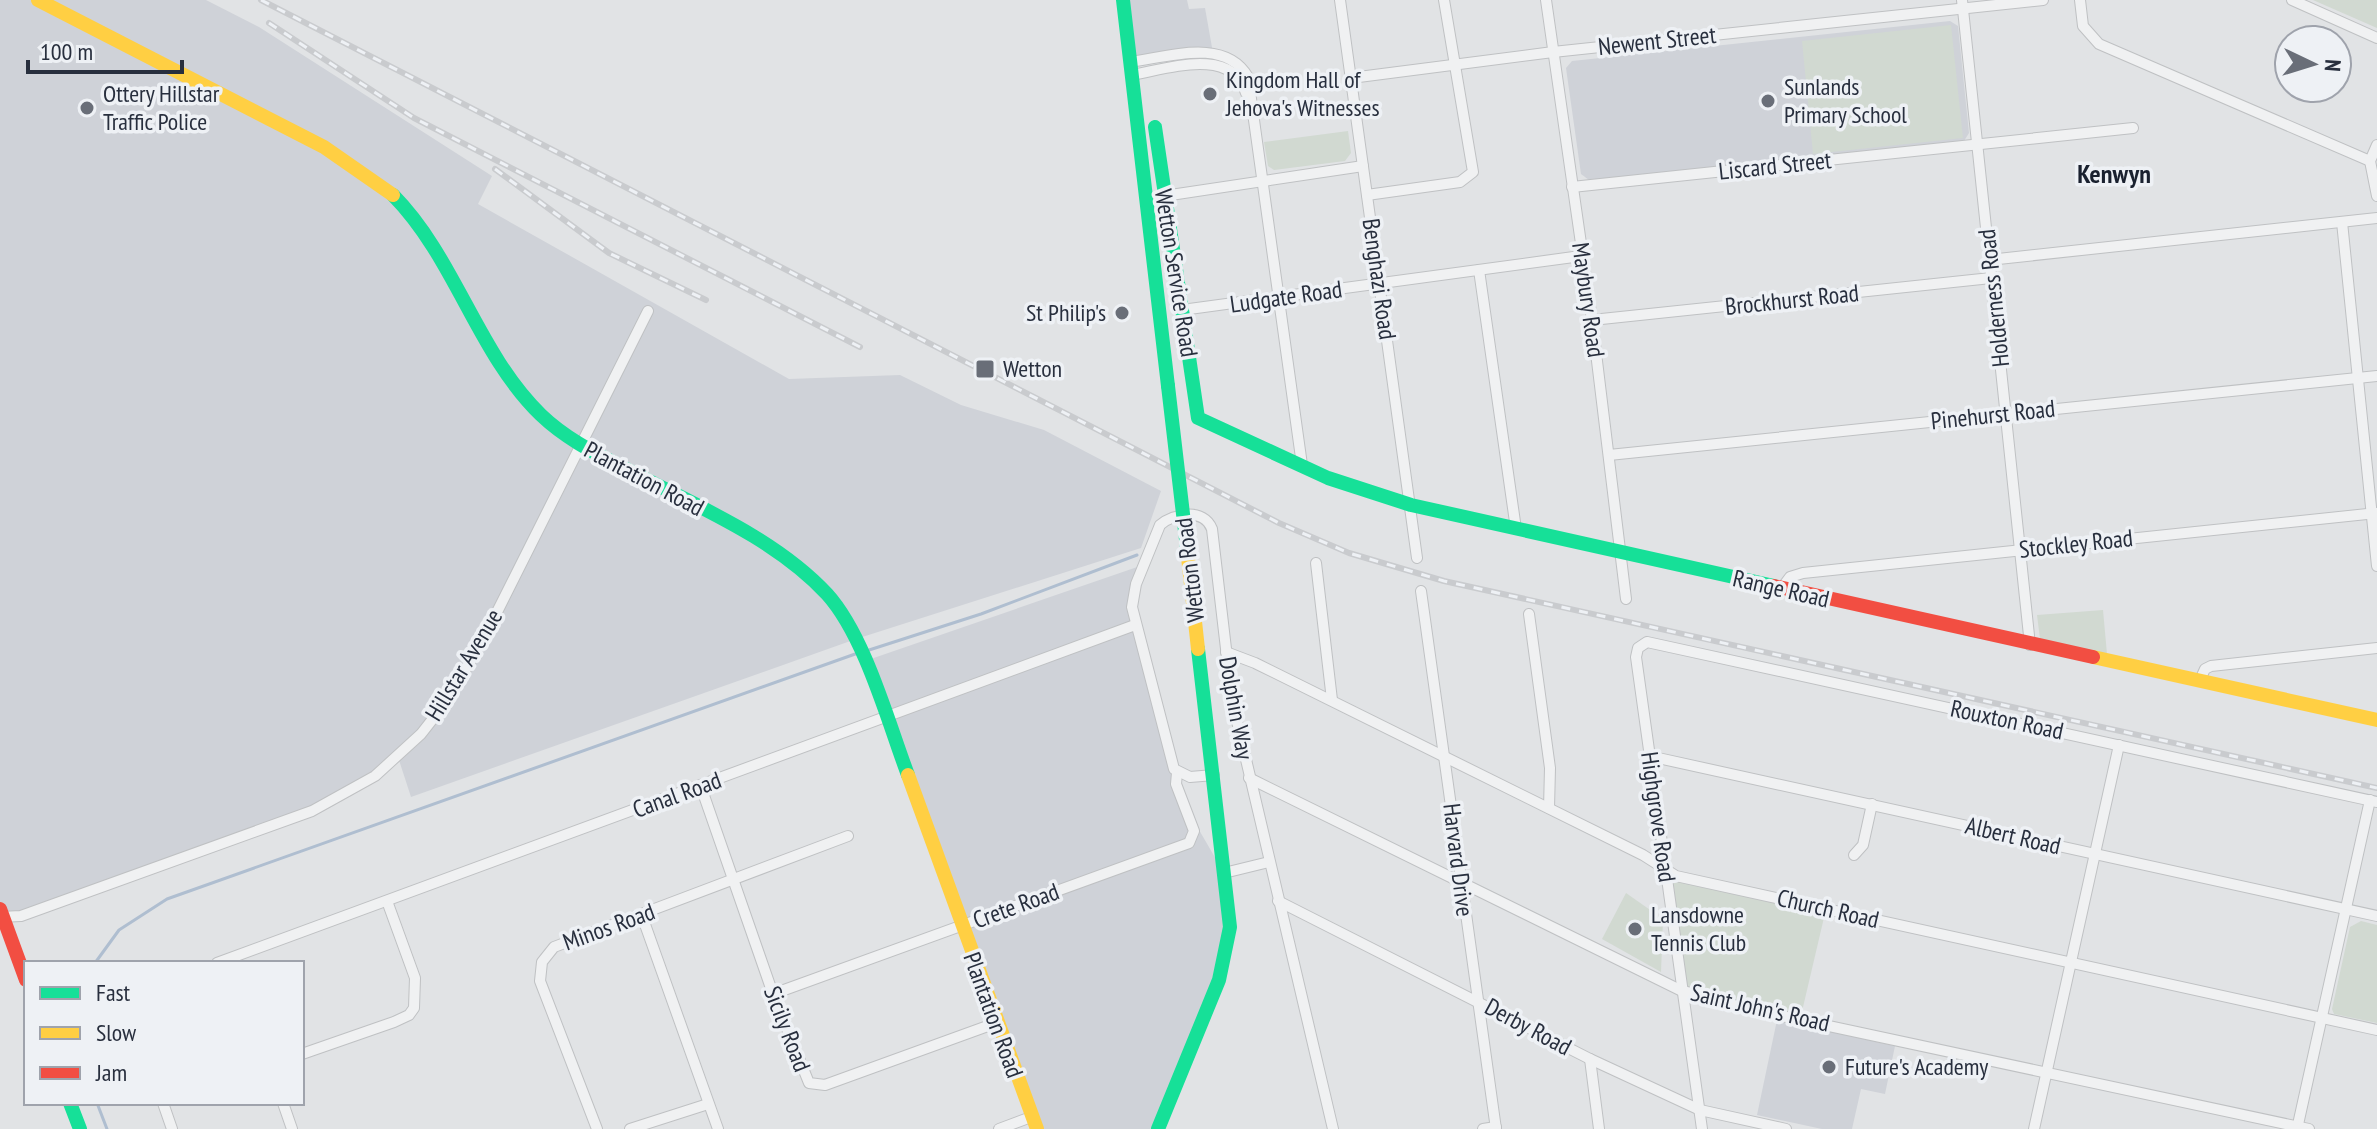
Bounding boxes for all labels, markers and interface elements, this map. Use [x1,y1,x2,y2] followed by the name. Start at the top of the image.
[1596,19,1718,62] street label: Newent Street
[28,24,182,74] scale bar
[2273,24,2353,104] north arrow
[40,36,93,67] text: 100 m
[2319,58,2347,72] text: N
[1225,64,1380,123] place label: Kingdom Hall of Jehova's Witnesses
[1784,71,1907,130] place label: Sunlands Primary School
[103,78,220,137] place label: Ottery Hillstar Traffic Police
[1201,85,1219,103] marker: Kingdom Hall of Jehova's Witnesses
[1759,92,1777,110] marker: Sunlands Primary School
[78,99,96,117] marker: Ottery Hillstar Traffic Police
[1717,144,1833,187] street label: Liscard Street
[2077,157,2151,190] district label: Kenwyn
[1148,187,1205,359] street label: Wetton Service Road
[1356,216,1403,342] street label: Benghazi Road
[1971,228,2016,369] street label: Holderness Road
[1565,240,1612,359] street label: Maybury Road
[1228,273,1344,320] street label: Ludgate Road
[1723,277,1860,322] street label: Brockhurst Road
[1026,297,1106,328] place label: St Philip's
[1113,304,1131,322] marker: St Philip's
[1003,353,1062,384] place label: Wetton
[974,358,996,380] marker: Wetton
[1929,393,2057,436] street label: Pinehurst Road
[579,434,710,523] street label: Plantation Road
[1168,516,1211,624] street label: Wetton Road
[2017,522,2134,565] street label: Stockley Road
[1730,562,1832,615] street label: Range Road
[418,603,509,726] street label: Hillstar Avenue
[1212,654,1261,762] street label: Dolphin Way
[1948,692,2066,747] street label: Rouxton Road
[1634,750,1683,884] street label: Highgrove Road
[628,764,725,825] street label: Canal Road
[1436,802,1481,918] street label: Harvard Drive
[1962,809,2064,862] street label: Albert Road
[968,876,1063,935] street label: Crete Road
[1774,882,1882,935] street label: Church Road
[559,896,659,957] street label: Minos Road
[1651,899,1746,958] place label: Lansdowne Tennis Club
[1626,920,1644,938] marker: Lansdowne Tennis Club
[956,948,1031,1082] street label: Plantation Road
[24,961,304,1105] legend
[1688,976,1833,1039] street label: Saint John's Road
[96,977,131,1008] text: Fast
[757,982,818,1076] street label: Sicily Road
[1480,991,1577,1062] street label: Derby Road
[96,1017,137,1048] text: Slow
[1845,1051,1988,1082] place label: Future's Academy
[95,1057,127,1088] text: Jam
[1820,1058,1838,1076] marker: Future's Academy

